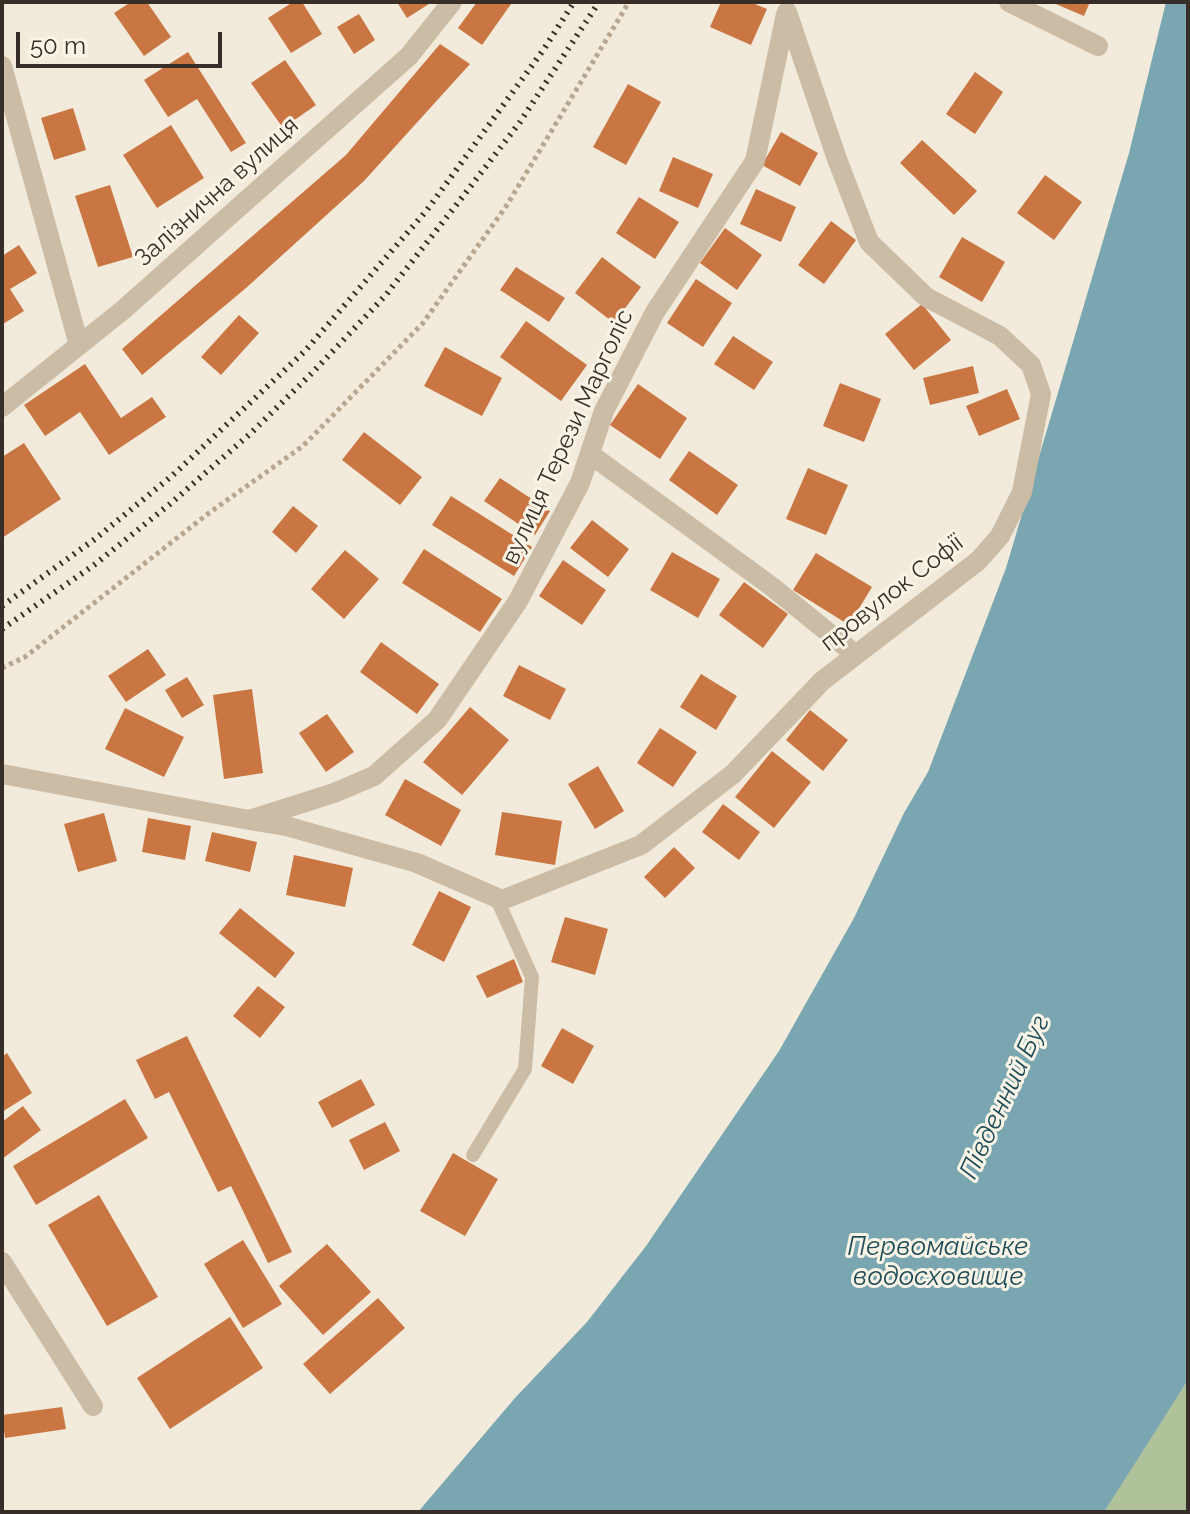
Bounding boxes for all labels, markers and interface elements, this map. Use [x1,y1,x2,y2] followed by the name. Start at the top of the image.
[20,16,226,66] scale bar
[30,31,86,60] text: 50 m
[129,111,305,273] street label: Залізнична вулиця
[496,305,640,569] street label: вулиця Терези Марголіс
[815,528,969,658] street label: провулок Софії
[953,1010,1057,1184] water label: Південний Буг
[848,1231,1028,1292] water label: Первомайське водосховище

